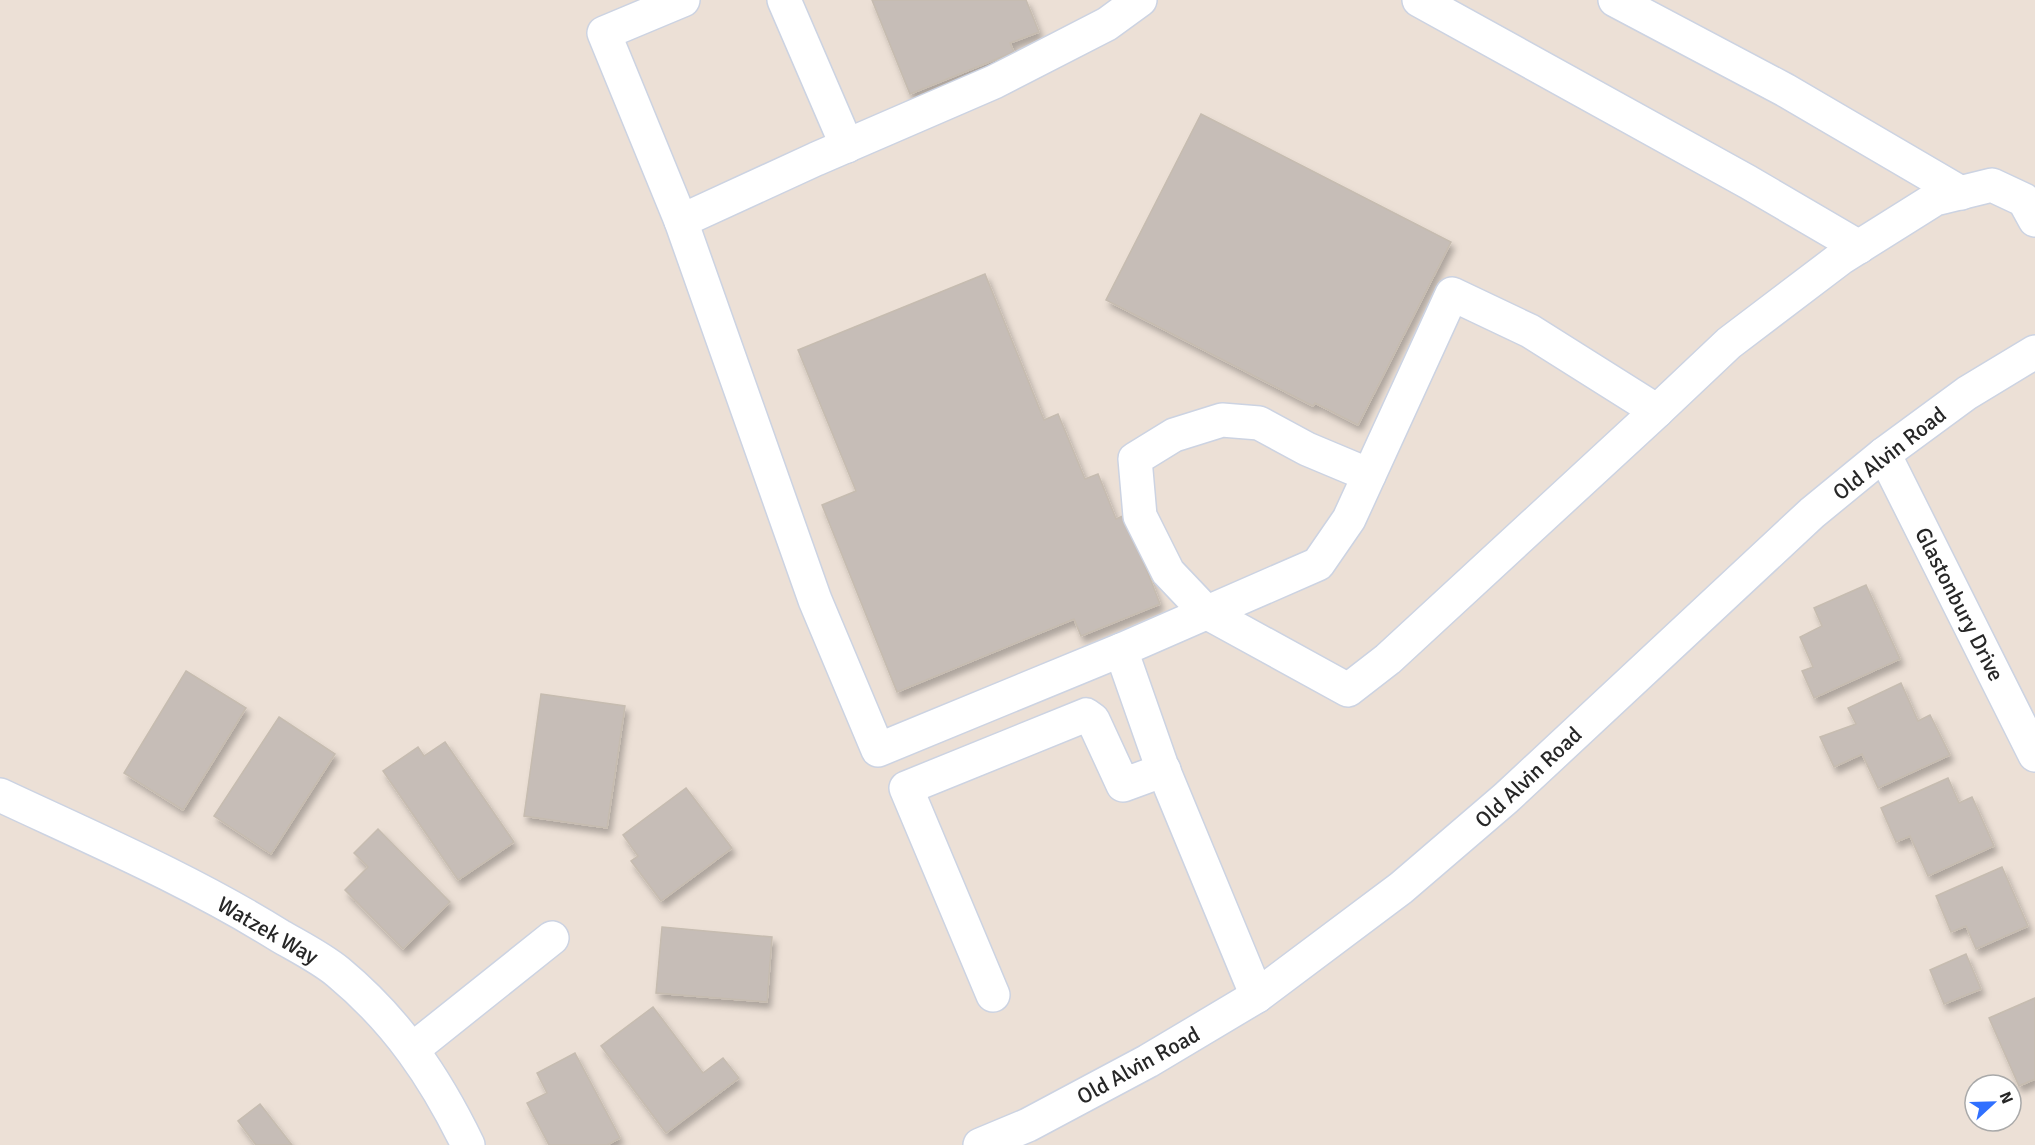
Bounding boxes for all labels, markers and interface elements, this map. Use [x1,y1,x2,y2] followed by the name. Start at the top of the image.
[1827,401,1951,506] street label: Old Alvin Road
[1909,523,2010,686] street label: Glastonbury Drive
[1469,721,1587,834] street label: Old Alvin Road
[212,891,324,971] street label: Watzek Way
[1072,1021,1204,1110] street label: Old Alvin Road
[1963,1073,2023,1133] north arrow
[1995,1089,2017,1107] text: N

